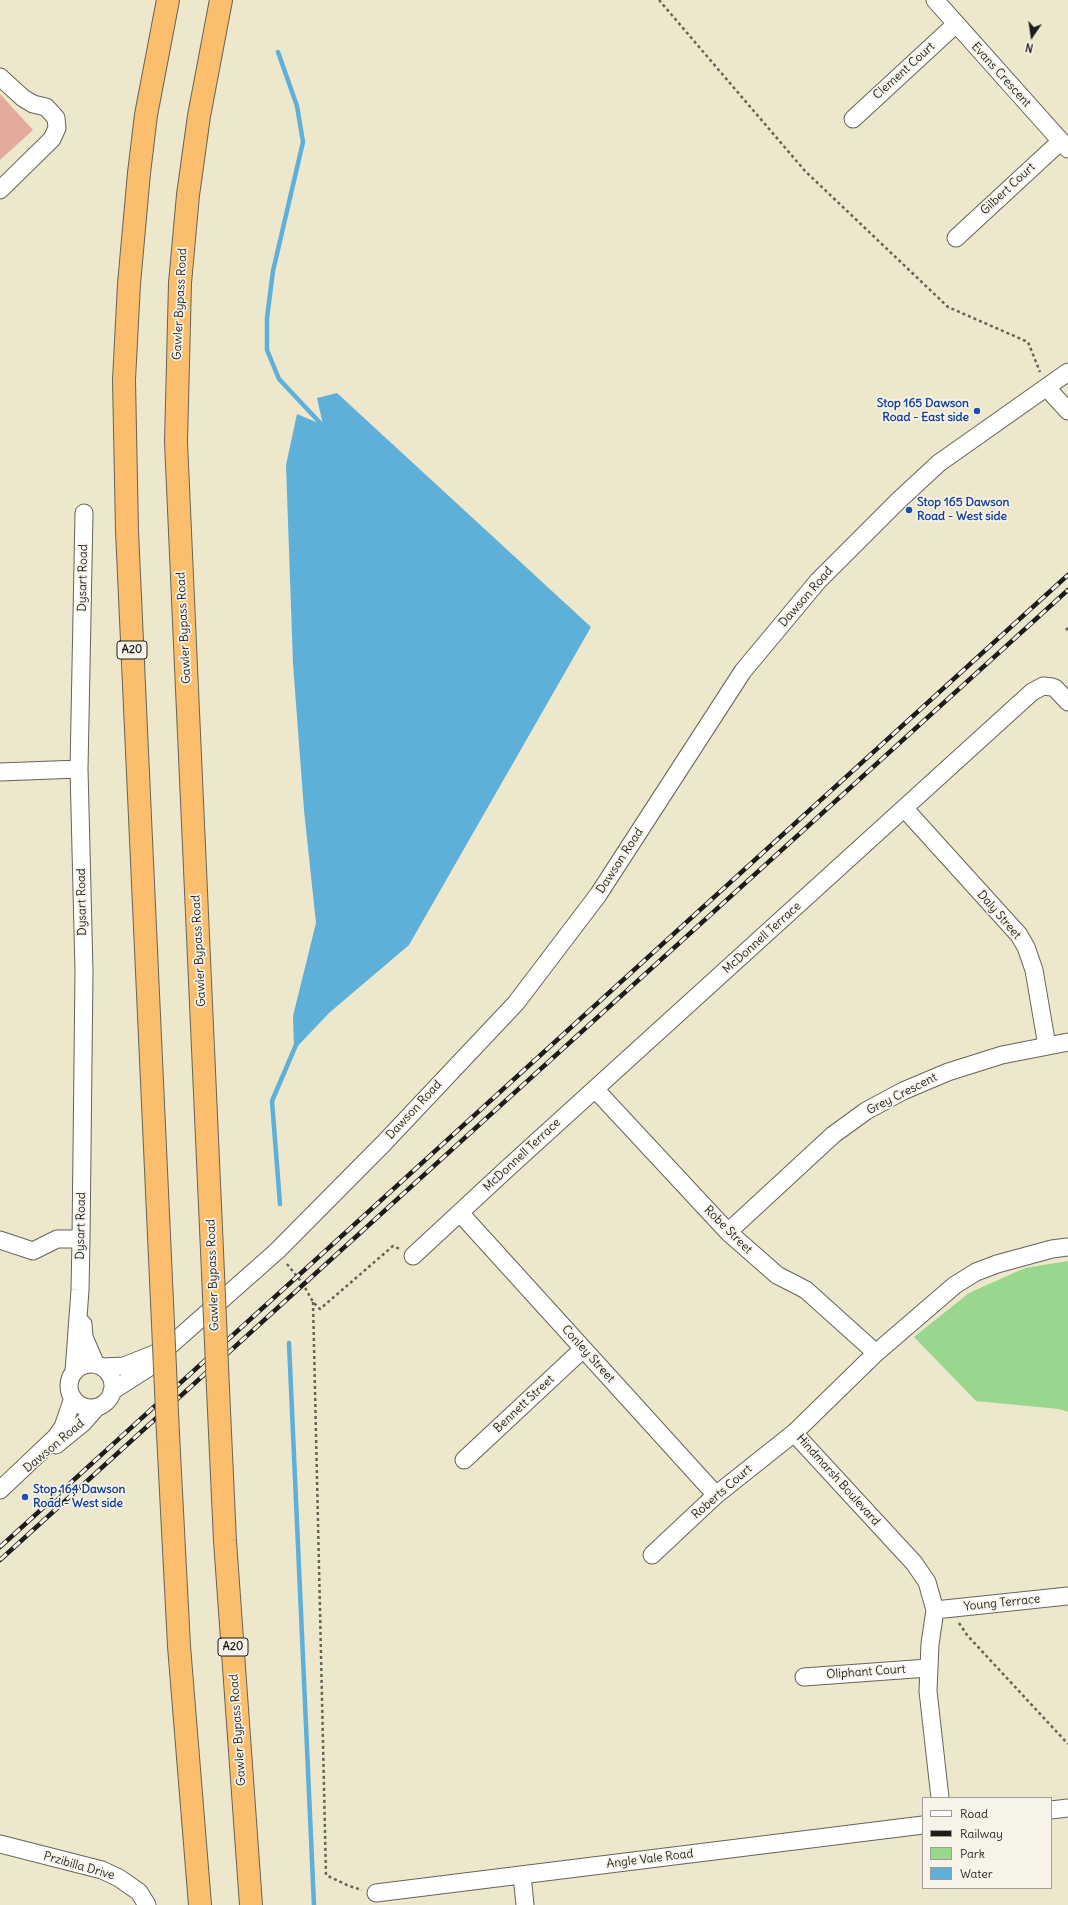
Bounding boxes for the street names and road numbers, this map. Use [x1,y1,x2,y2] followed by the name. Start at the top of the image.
[870,39,938,103] street label: Clement Court
[968,40,1034,110] street label: Evans Crescent
[978,160,1038,218] street label: Gilbert Court
[170,248,190,360] street label: Gawler Bypass Road
[75,544,91,612] street label: Dysart Road
[776,564,836,630] street label: Dawson Road
[174,572,194,684] street label: Gawler Bypass Road
[117,641,147,659] road number: A20
[594,826,646,896] street label: Dawson Road
[74,868,90,936] street label: Dysart Road
[974,888,1024,942] street label: Daly Street
[189,895,209,1007] street label: Gawler Bypass Road
[720,899,804,977] street label: McDonnell Terrace
[864,1070,940,1118] street label: Grey Crescent
[383,1078,445,1142] street label: Dawson Road
[480,1116,564,1194] street label: McDonnell Terrace
[73,1192,89,1260] street label: Dysart Road
[701,1203,755,1257] street label: Robe Street
[204,1219,222,1331] street label: Gawler Bypass Road
[558,1322,618,1386] street label: Conley Street
[491,1372,557,1436] street label: Bennett Street
[21,1416,87,1476] street label: Dawson Road
[793,1431,883,1529] street label: Hindmarsh Boulevard
[689,1462,755,1522] street label: Roberts Court
[963,1592,1041,1614] street label: Young Terrace
[218,1638,248,1656] road number: A20
[826,1662,906,1682] street label: Oliphant Court
[227,1674,249,1786] street label: Gawler Bypass Road
[606,1847,694,1871] street label: Angle Vale Road
[42,1849,116,1883] street label: Przibilla Drive

